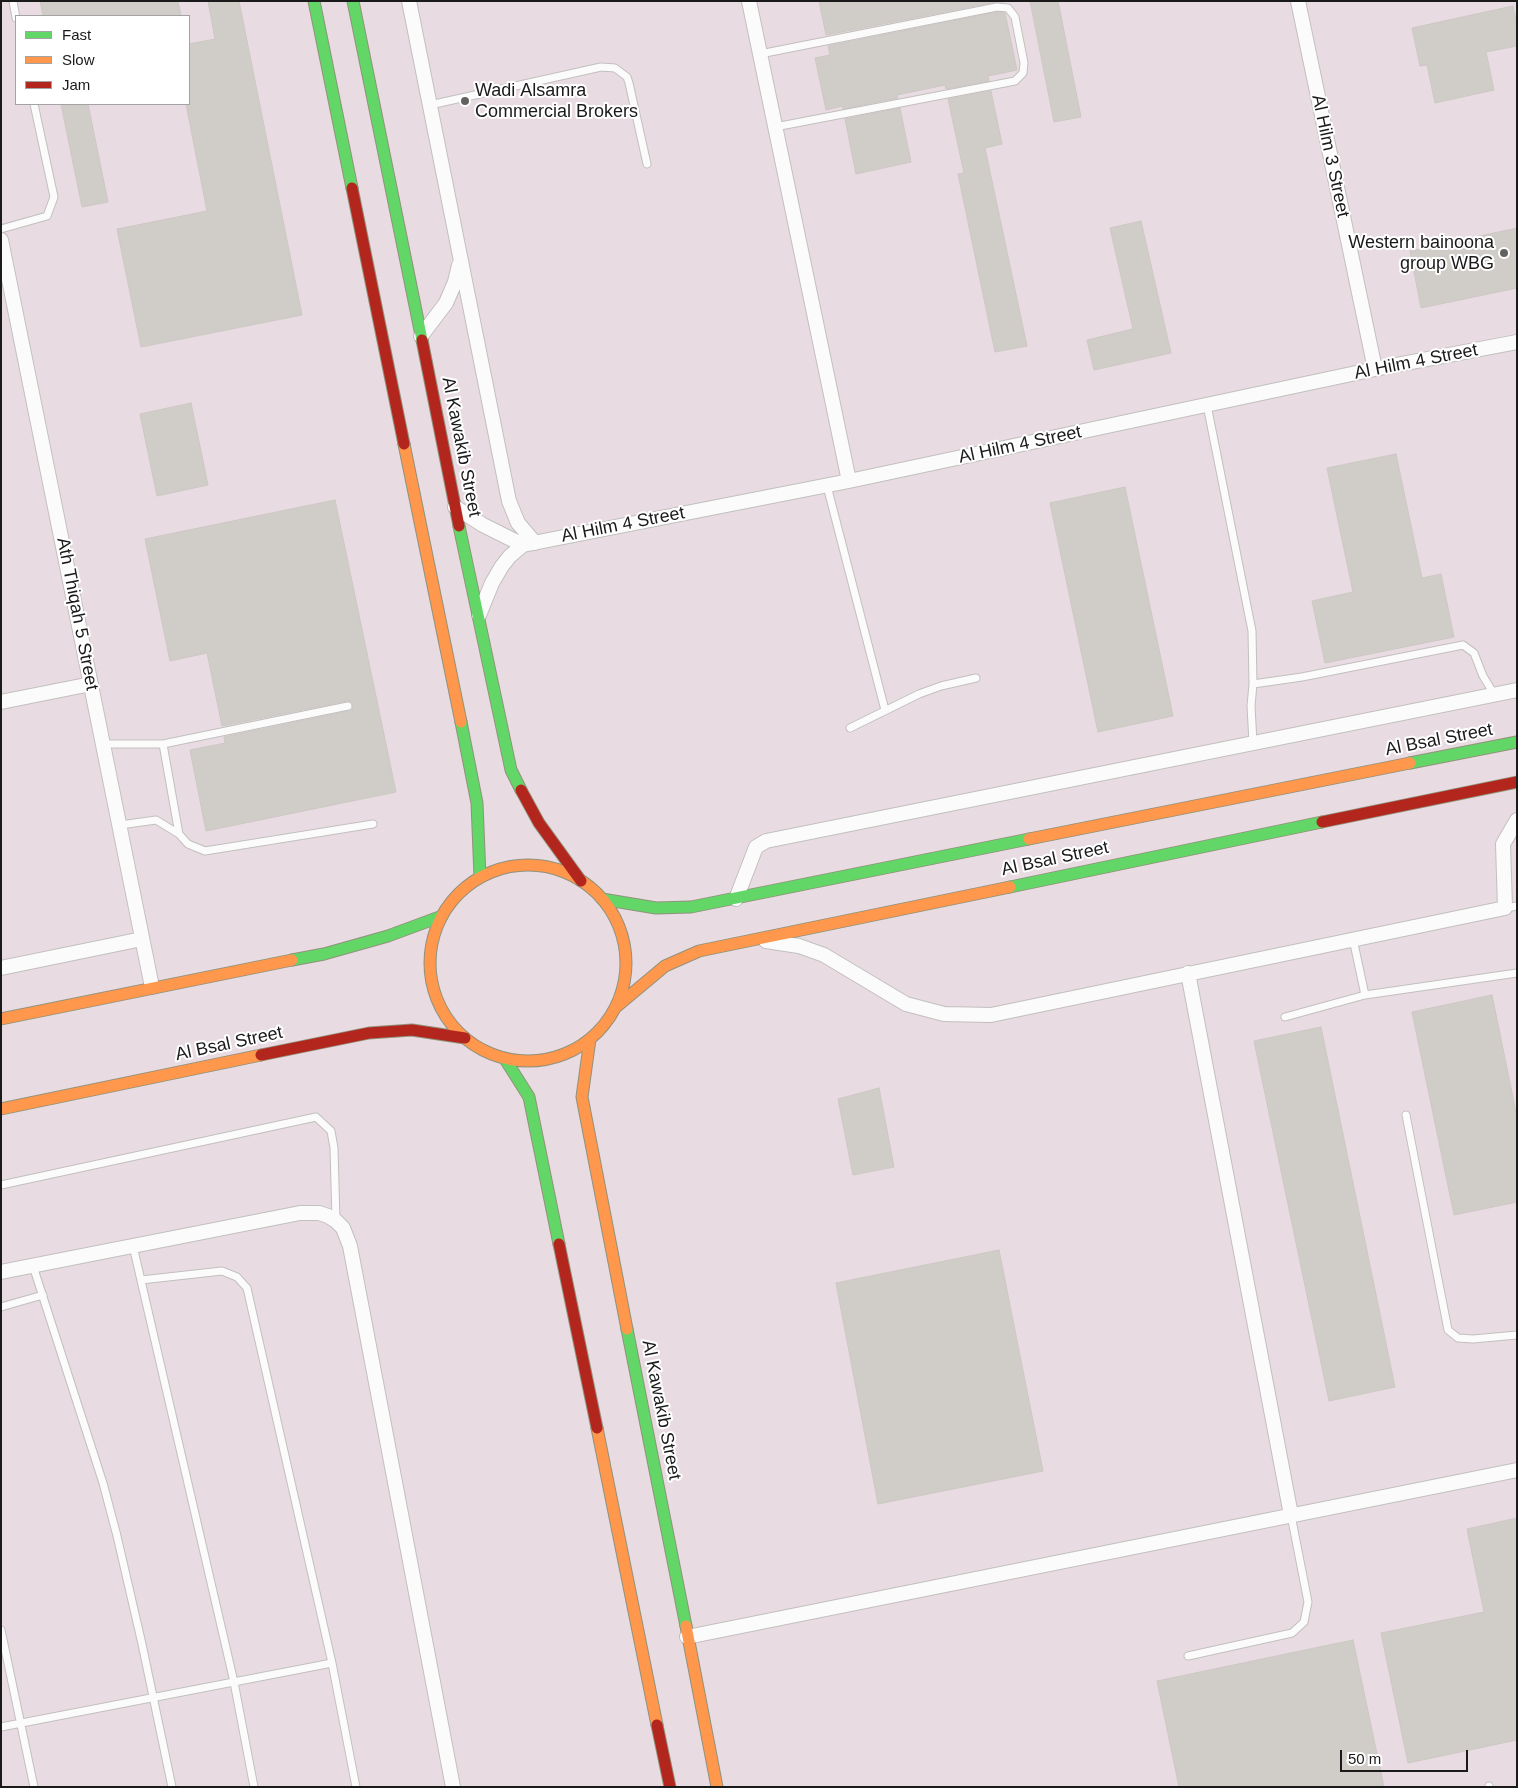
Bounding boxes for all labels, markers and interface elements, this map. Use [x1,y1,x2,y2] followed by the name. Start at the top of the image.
[15,15,190,105] legend
[62,26,91,43] text: Fast
[62,51,95,68] text: Slow
[62,76,90,93] text: Jam
[475,80,638,122] place label: Wadi Alsamra Commercial Brokers
[1306,93,1354,219] street label: Al Hilm 3 Street
[459,95,471,107] marker: Wadi Alsamra Commercial Brokers
[1348,232,1494,274] place label: Western bainoona group WBG
[1498,247,1510,259] marker: Western bainoona group WBG
[1353,339,1479,385] street label: Al Hilm 4 Street
[437,375,485,519] street label: Al Kawakib Street
[957,421,1083,469] street label: Al Hilm 4 Street
[560,502,686,548] street label: Al Hilm 4 Street
[52,536,102,692] street label: Ath Thiqah 5 Street
[1383,719,1495,761] street label: Al Bsal Street
[999,837,1111,881] street label: Al Bsal Street
[173,1022,285,1066] street label: Al Bsal Street
[637,1338,685,1482] street label: Al Kawakib Street
[1343,1740,1470,1772] scale bar
[1348,1750,1381,1767] text: 50 m

